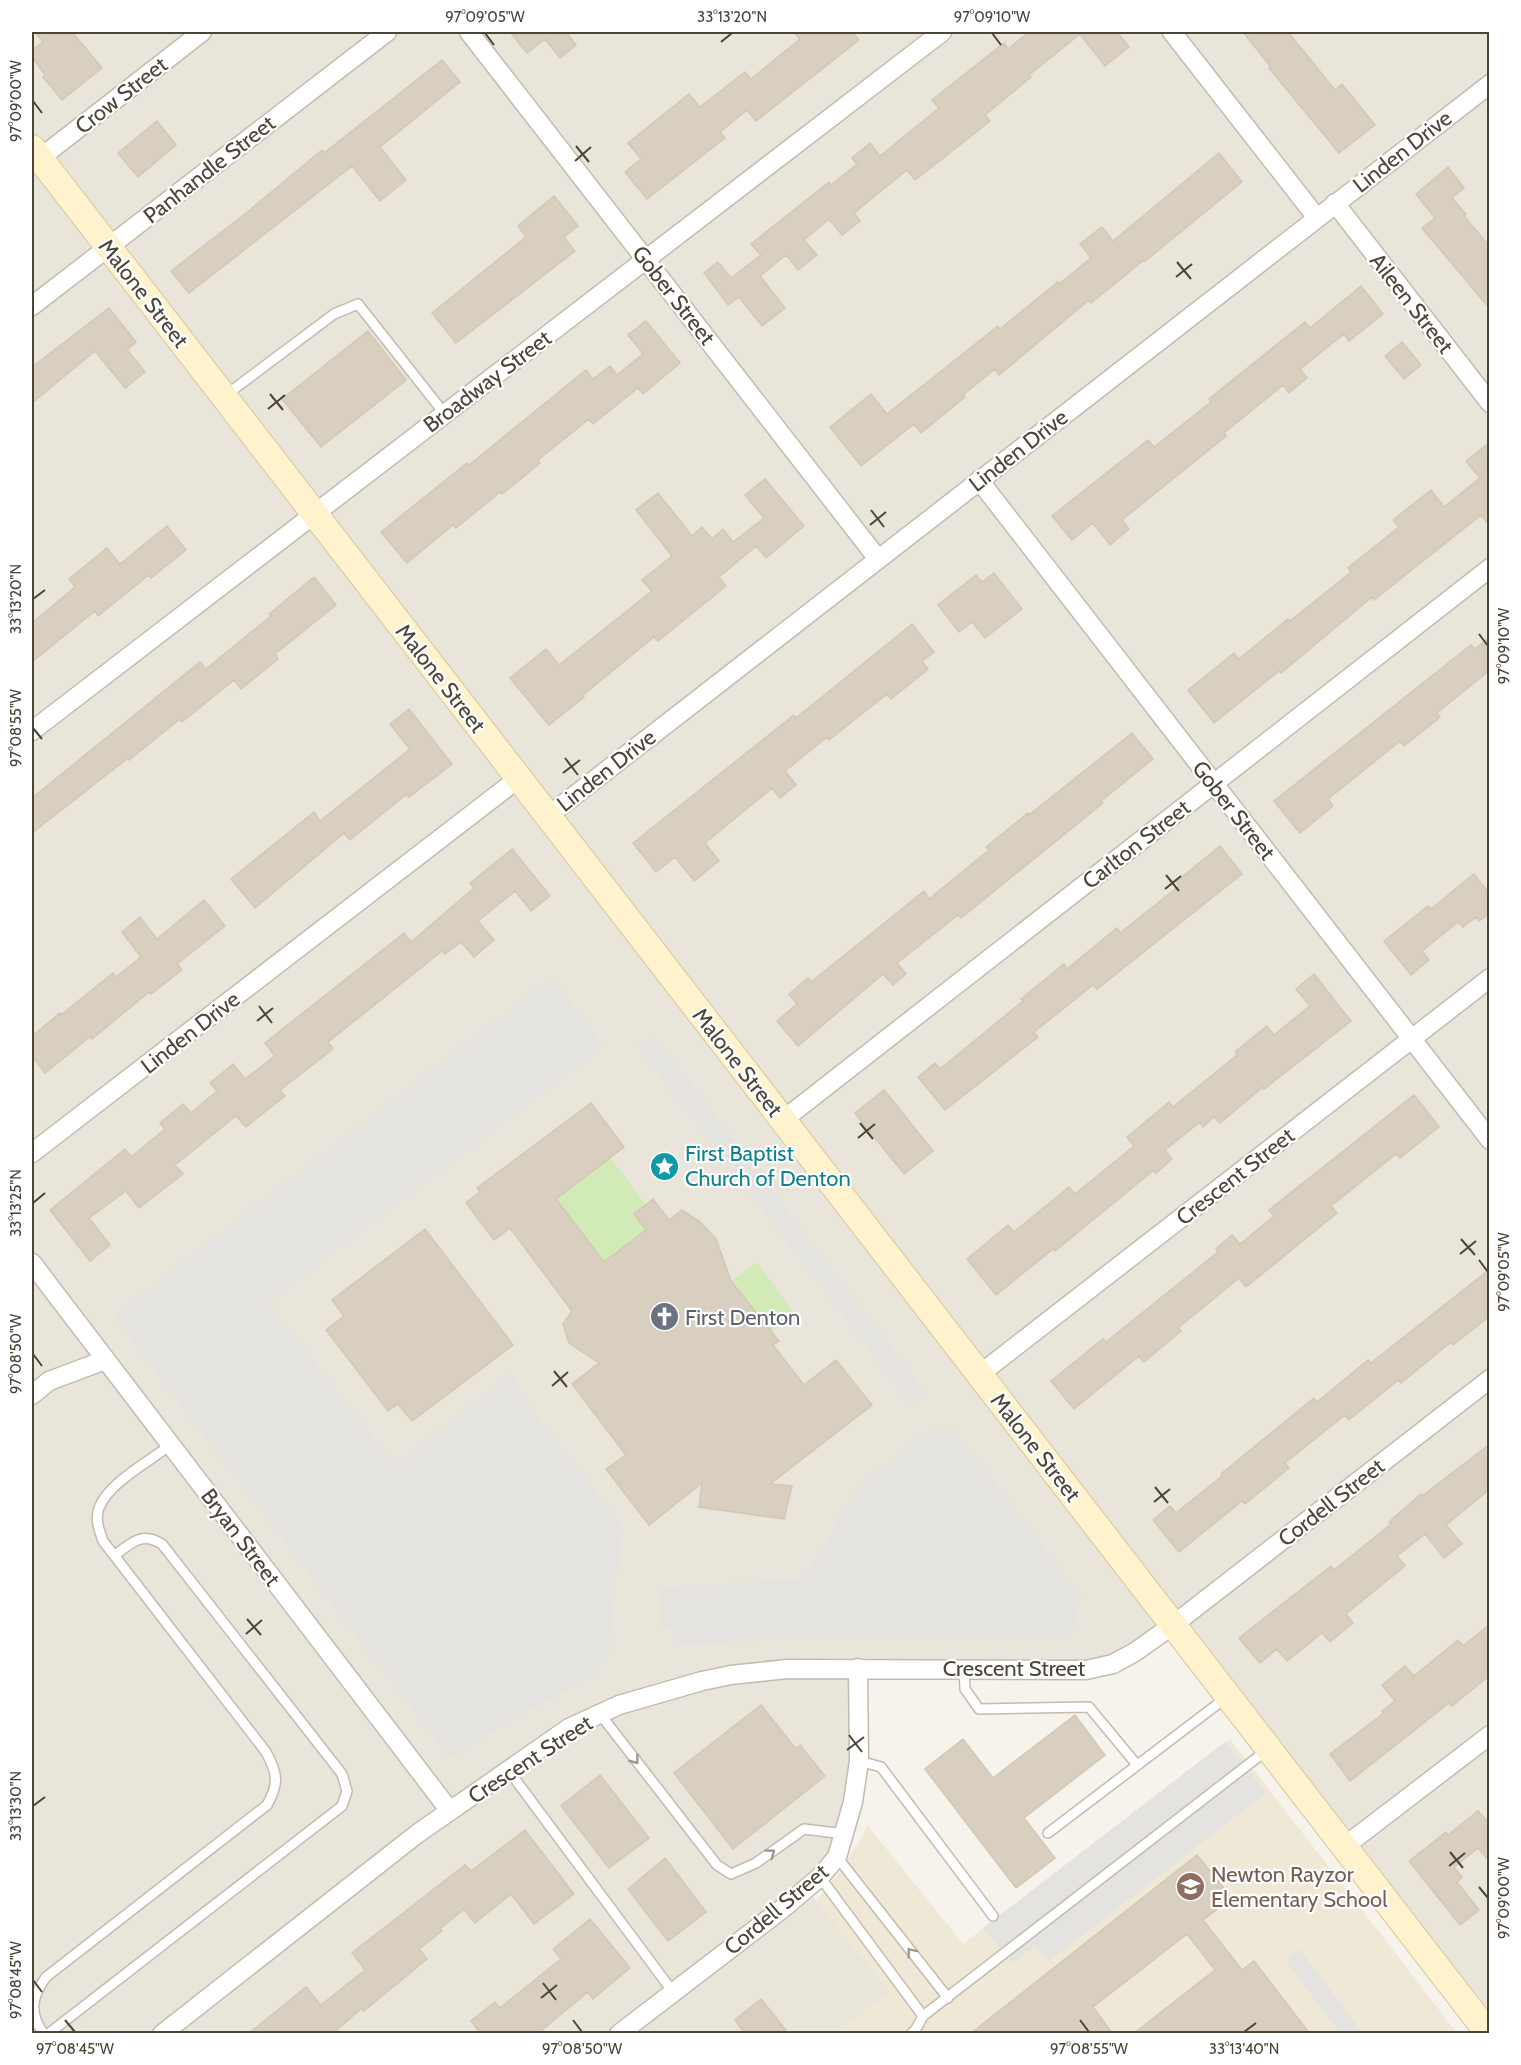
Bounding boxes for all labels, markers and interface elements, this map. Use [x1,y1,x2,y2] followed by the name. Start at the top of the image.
[445,8,526,26] text: 97°09'05"W
[697,8,767,26] text: 33°13'20"N
[954,8,1031,26] text: 97°09'10"W
[70,51,173,140] street label: Crow Street
[7,59,25,142] text: 97°09'00"W
[1347,104,1457,198] street label: Linden Drive
[138,109,281,229] street label: Panhandle Street
[93,234,195,354] street label: Malone Street
[626,240,721,351] street label: Gober Street
[1364,248,1459,359] street label: Aileen Street
[418,324,557,438] street label: Broadway Street
[963,403,1073,497] street label: Linden Drive
[7,564,25,634] text: 33°13'20"N
[1495,607,1513,684] text: 97°09'10"W
[390,619,492,739] street label: Malone Street
[7,688,25,767] text: 97°08'55"W
[551,723,661,817] street label: Linden Drive
[1186,755,1281,866] street label: Gober Street
[1077,794,1196,895] street label: Carlton Street
[135,985,245,1079] street label: Linden Drive
[687,1003,789,1123] street label: Malone Street
[1171,1122,1300,1231] street label: Crescent Street
[685,1140,851,1192] place label: First Baptist Church of Denton
[648,1150,680,1182] place icon: First Baptist Church of Denton
[7,1169,25,1237] text: 33°13'25"N
[1495,1231,1513,1312] text: 97°09'05"W
[648,1301,680,1333] church icon: First Denton
[685,1304,800,1331] place label: First Denton
[7,1313,25,1394] text: 97°08'50"W
[985,1388,1087,1508] street label: Malone Street
[1273,1452,1390,1552] street label: Cordell Street
[195,1483,286,1592] street label: Bryan Street
[943,1655,1086,1682] street label: Crescent Street
[463,1709,598,1810] street label: Crescent Street
[628,1754,639,1765] one-way arrow
[7,1771,25,1841] text: 33°13'30"N
[765,1849,776,1860] one-way arrow
[1495,1856,1513,1939] text: 97°09'00"W
[719,1858,834,1961] street label: Cordell Street
[1211,1861,1388,1913] place label: Newton Rayzor Elementary School
[1174,1871,1206,1903] school or university icon: Newton Rayzor Elementary School
[7,1940,25,2019] text: 97°08'45"W
[908,1947,919,1958] one-way arrow
[36,2040,115,2058] text: 97°08'45"W
[542,2040,623,2058] text: 97°08'50"W
[1050,2040,1129,2058] text: 97°08'55"W
[1209,2040,1279,2058] text: 33°13'40"N

